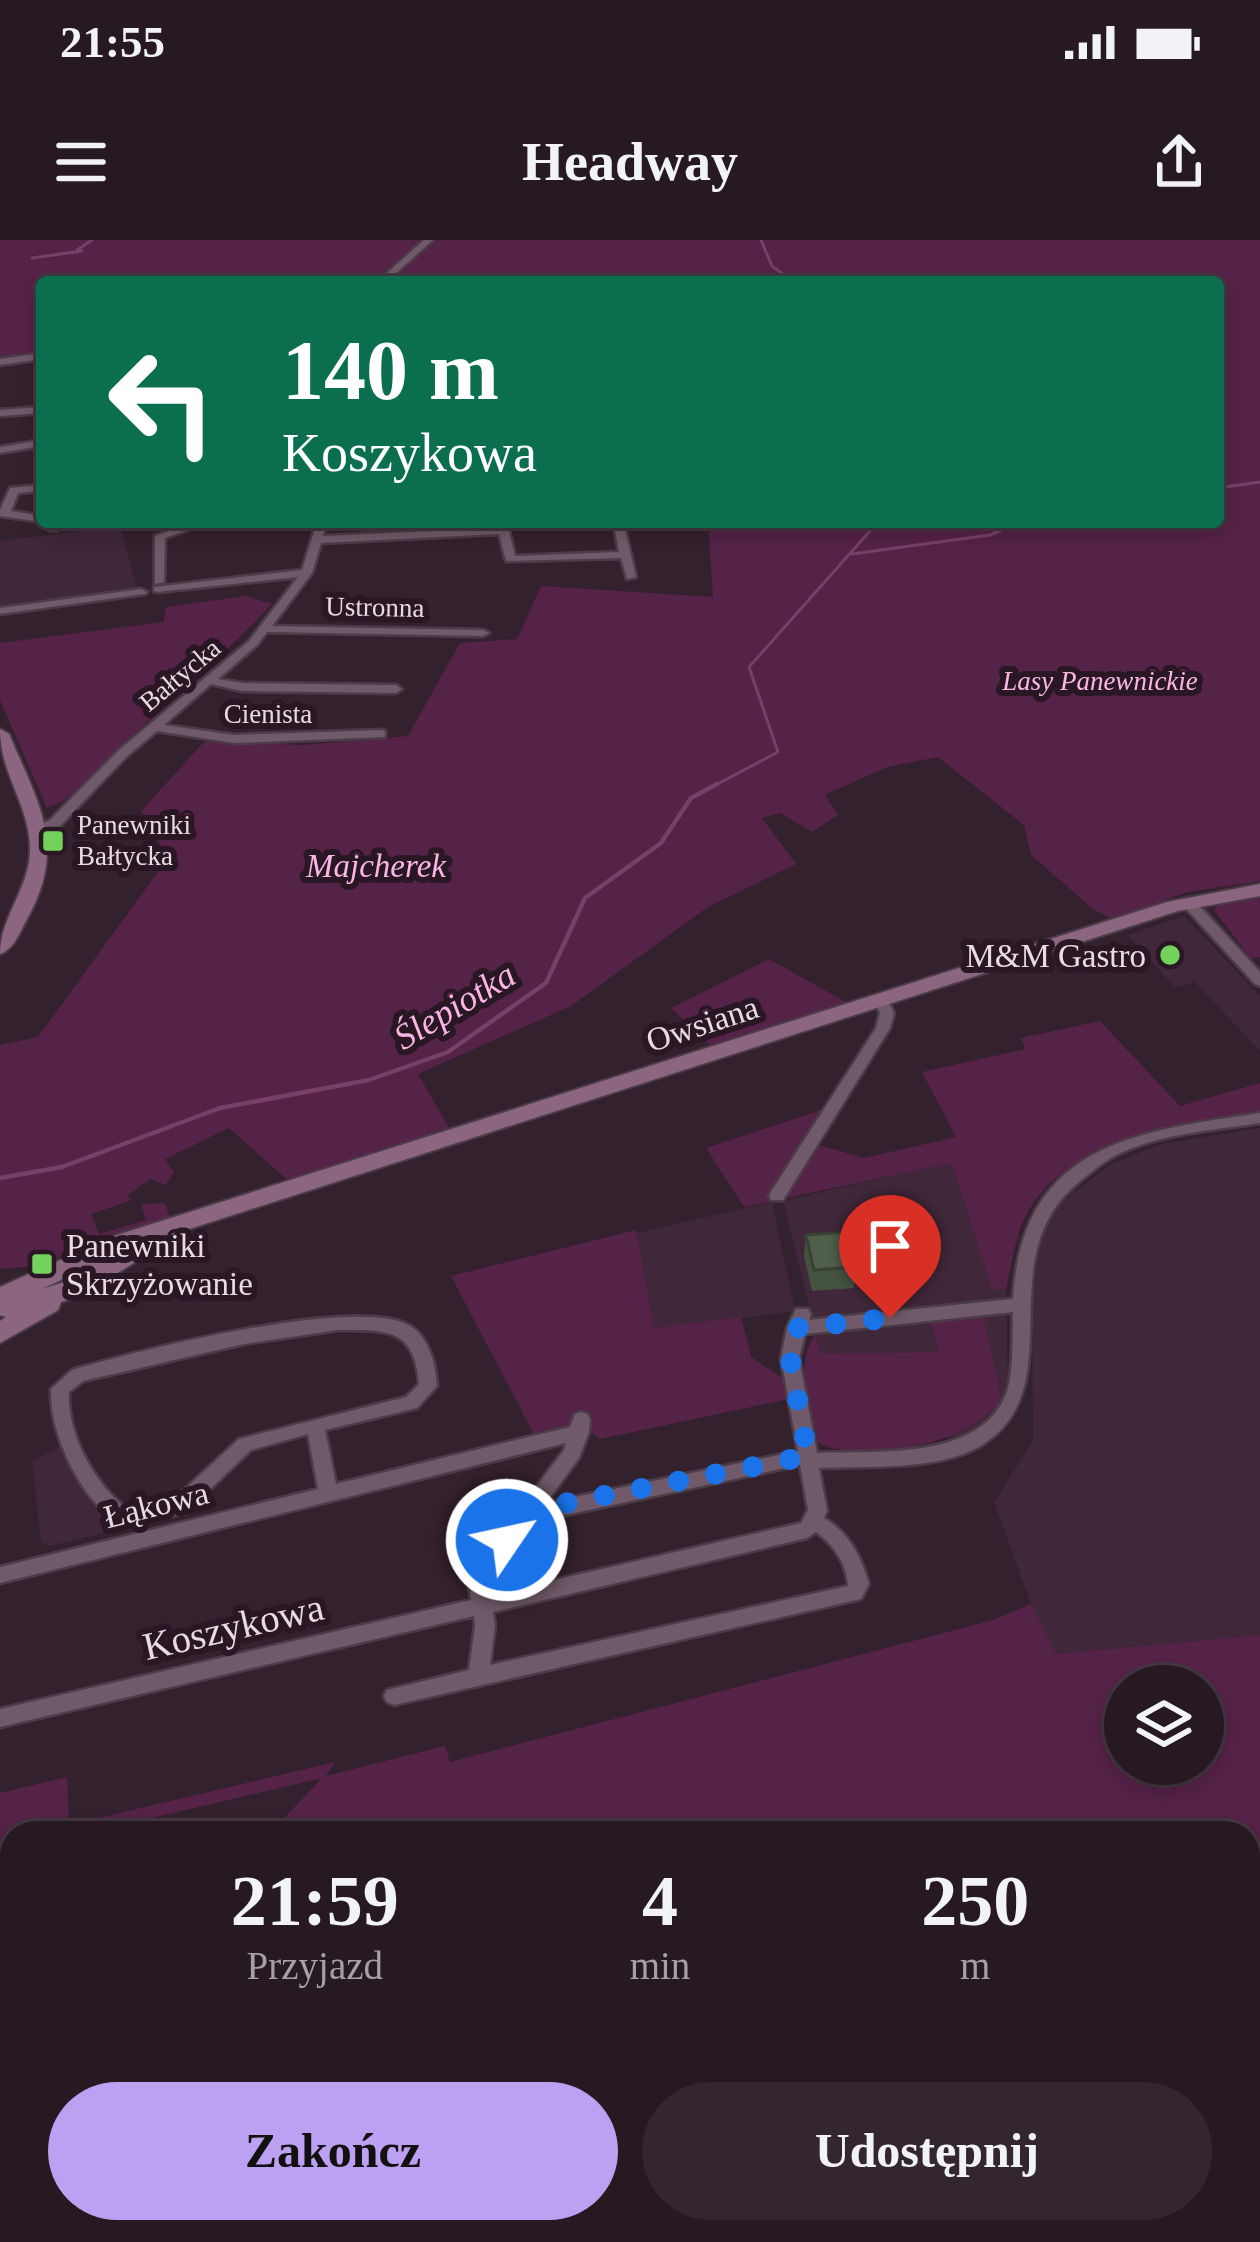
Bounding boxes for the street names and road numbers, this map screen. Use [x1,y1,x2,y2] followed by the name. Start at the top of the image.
[325,591,425,623] street label: Ustronna
[134,633,226,717] street label: Bałtycka
[224,699,312,729] street label: Cienista
[642,989,763,1059] street label: Owsiana
[100,1475,212,1535] street label: Łąkowa
[139,1585,328,1669] street label: Koszykowa

